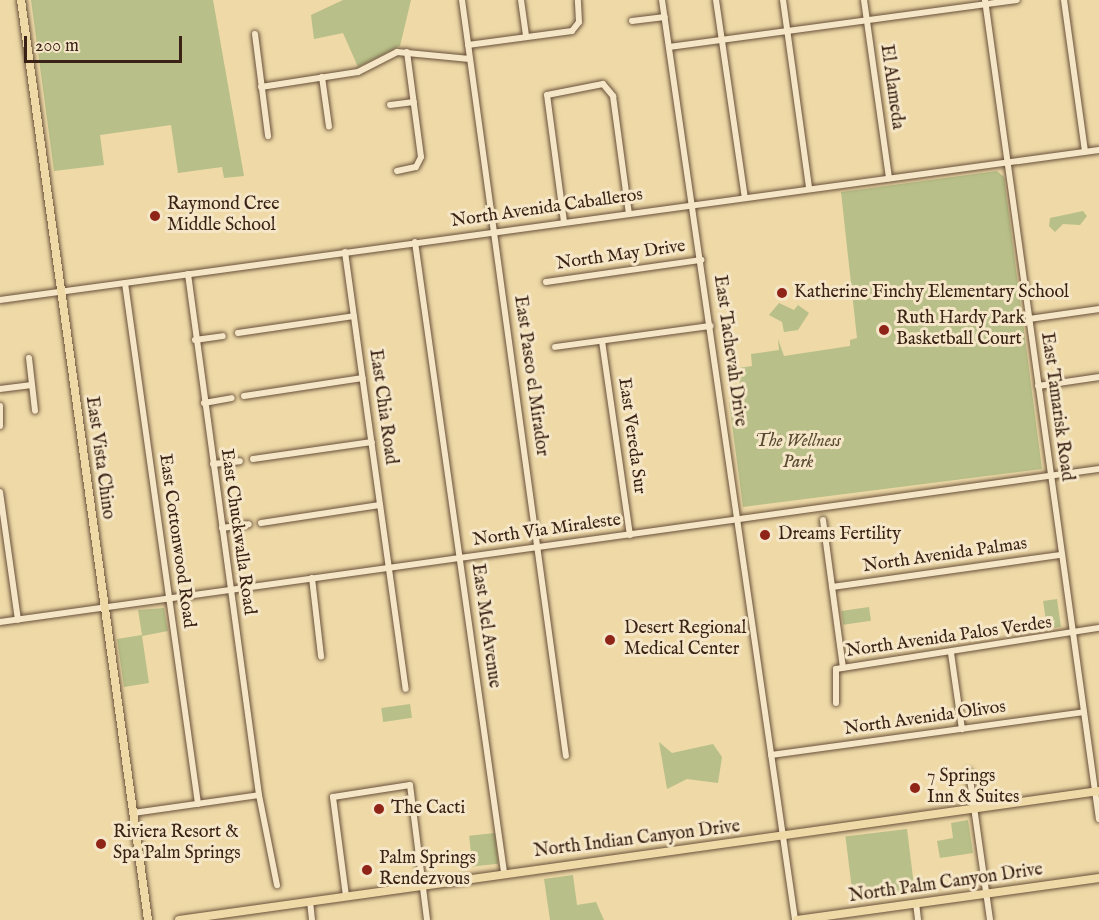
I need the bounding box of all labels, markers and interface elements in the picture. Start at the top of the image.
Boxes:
scale bar [27,24,184,62]
text: 200 m [35,35,79,58]
street label: El Alameda [874,43,908,131]
street label: North Avenida Caballeros [450,185,644,233]
place label: Raymond Cree Middle School [167,195,280,238]
marker: Raymond Cree Middle School [148,209,162,223]
street label: North May Drive [555,236,687,276]
street label: East Tachevah Drive [708,274,750,428]
place label: Katherine Finchy Elementary School [794,282,1069,304]
marker: Katherine Finchy Elementary School [775,286,789,300]
street label: East Paseo el Mirador [508,294,552,458]
place label: Ruth Hardy Park Basketball Court [896,309,1025,352]
marker: Ruth Hardy Park Basketball Court [877,323,891,337]
street label: East Tamarisk Road [1035,331,1077,483]
street label: East Chia Road [363,348,401,466]
street label: East Vereda Sur [612,376,650,496]
street label: East Vista Chino [80,395,118,521]
park label: The Wellness Park [755,432,841,474]
street label: East Chuckwalla Road [215,448,259,616]
street label: East Cottonwood Road [153,452,199,630]
street label: North Via Miraleste [472,510,622,552]
place label: Dreams Fertility [778,524,901,546]
marker: Dreams Fertility [756,526,774,544]
street label: North Avenida Palmas [862,534,1028,578]
street label: East Mel Avenue [466,562,504,690]
street label: North Avenida Palos Verdes [845,613,1053,663]
place label: Desert Regional Medical Center [624,619,746,662]
marker: Desert Regional Medical Center [601,631,619,649]
street label: North Avenida Olivos [843,697,1007,741]
place label: 7 Springs Inn & Suites [927,767,1019,810]
marker: 7 Springs Inn & Suites [908,781,922,795]
place label: The Cacti [391,798,465,820]
marker: The Cacti [372,802,386,816]
street label: North Indian Canyon Drive [533,817,741,863]
place label: Riviera Resort & Spa Palm Springs [113,823,241,866]
marker: Riviera Resort & Spa Palm Springs [94,837,108,851]
place label: Palm Springs Rendezvous [379,849,476,892]
street label: North Palm Canyon Drive [848,860,1044,908]
marker: Palm Springs Rendezvous [360,863,374,877]

